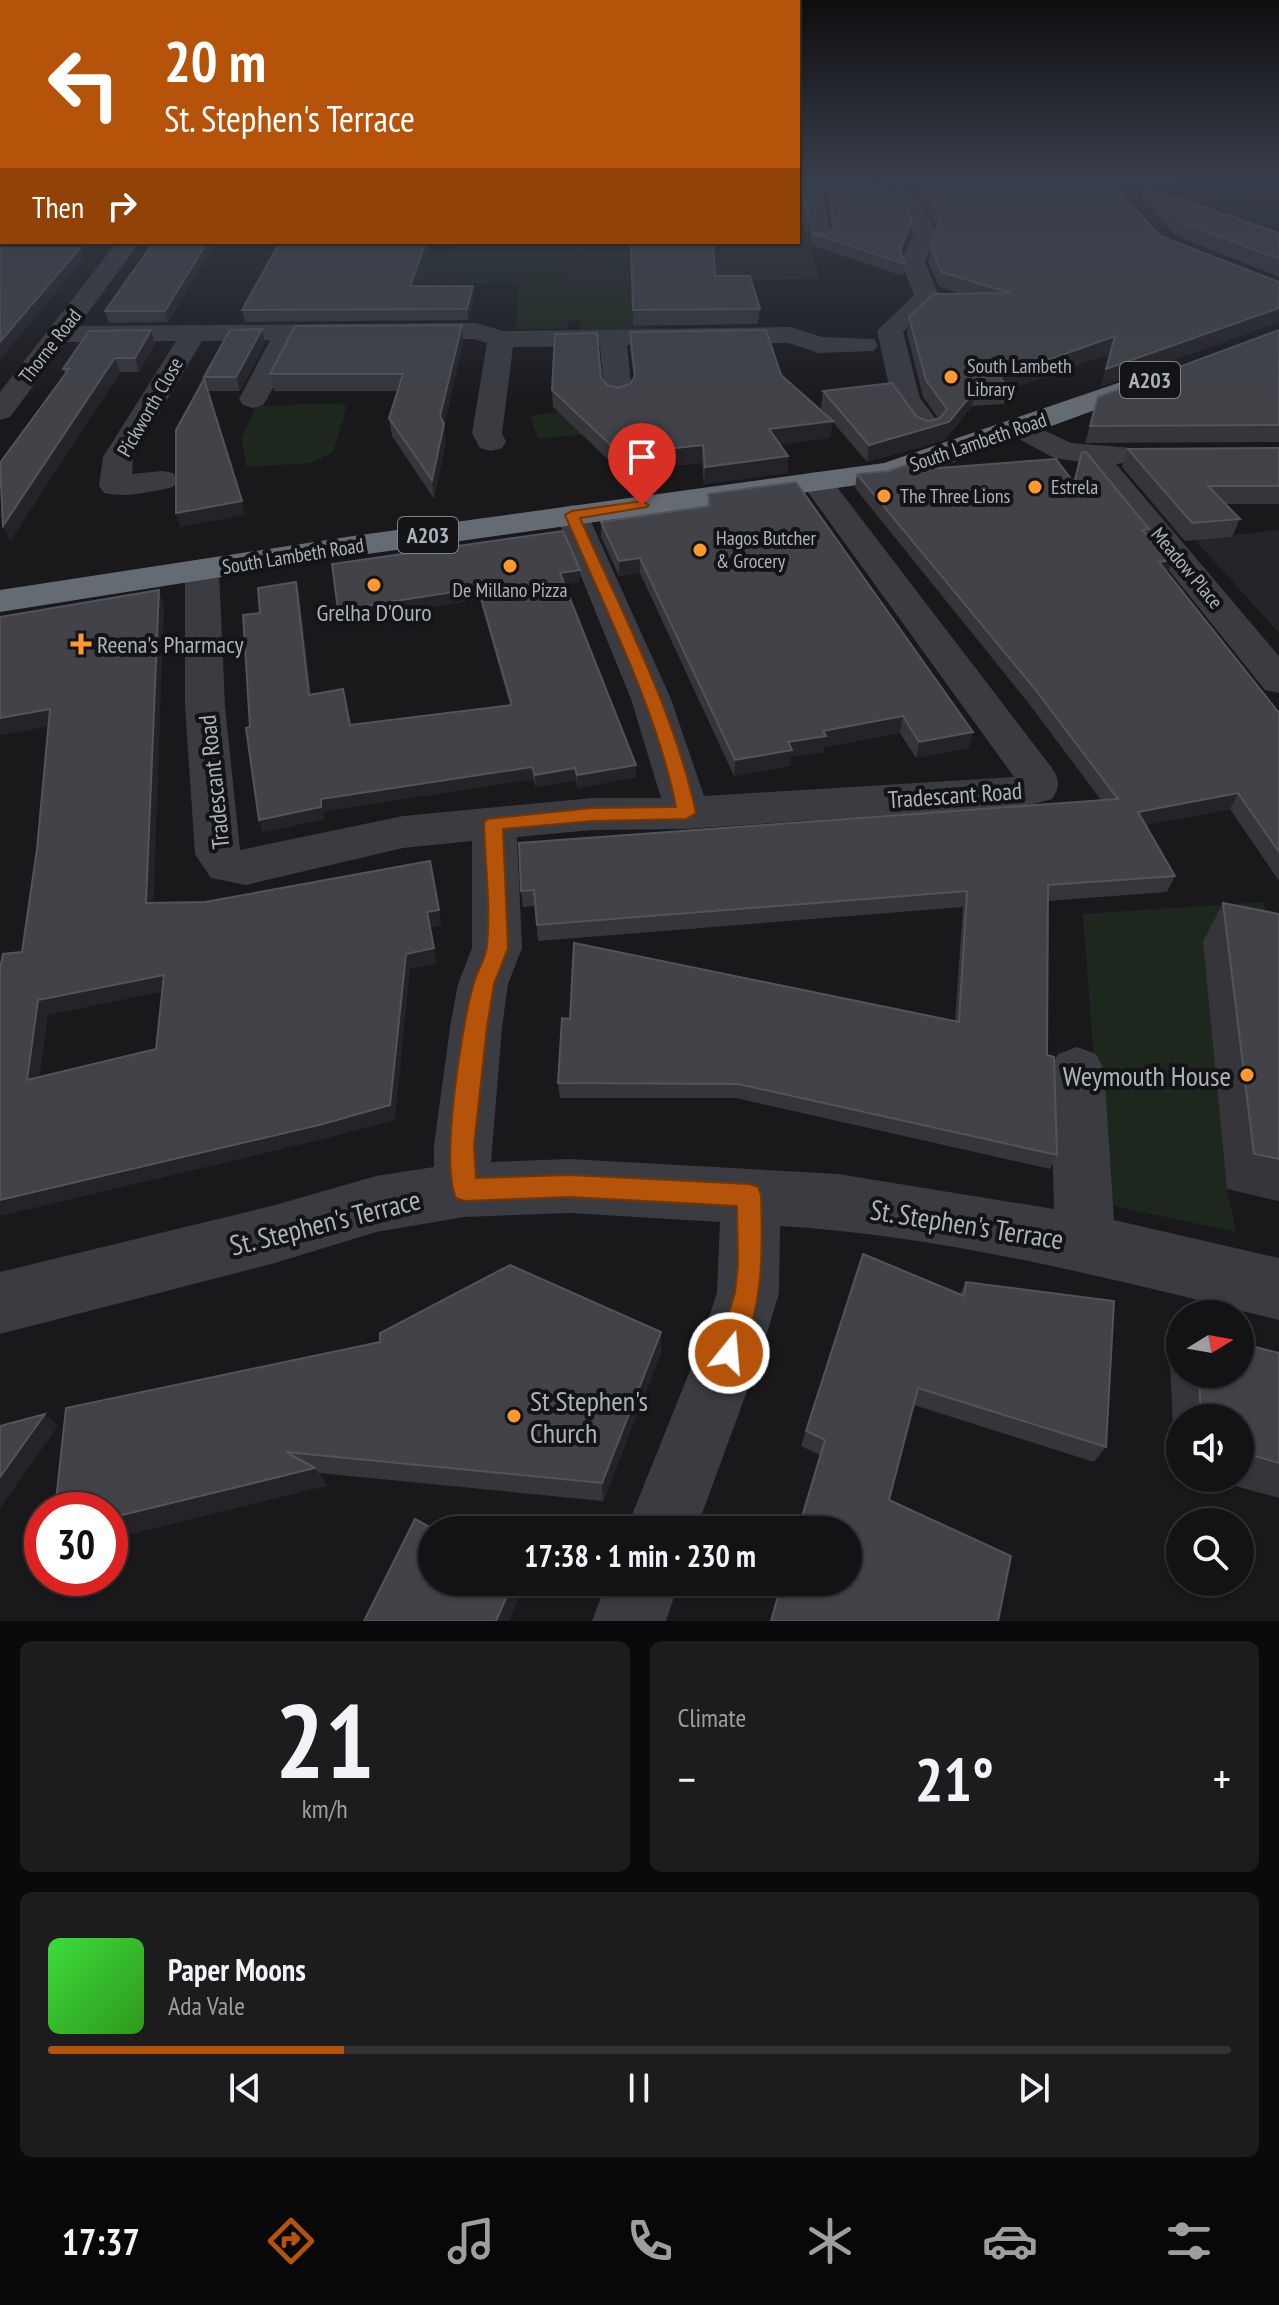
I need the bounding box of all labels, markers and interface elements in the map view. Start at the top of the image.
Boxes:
text: 20 m [164,25,266,97]
icon: left [32,32,136,136]
text: St. Stephen's Terrace [164,95,415,142]
icon: right [100,184,144,228]
text: Then [32,187,84,226]
street label: Thorne Road [13,304,87,388]
street label: Pickworth Close [111,353,189,461]
place label: South Lambeth Library [967,353,1072,402]
road number: A203 [1120,362,1180,398]
marker: South Lambeth Library [942,368,960,386]
street label: South Lambeth Road [906,406,1050,478]
pin [608,423,676,505]
icon: arrive [620,435,664,479]
place label: Estrela [1051,474,1098,500]
marker: Estrela [1026,478,1044,496]
place label: The Three Lions [900,483,1011,509]
marker: The Three Lions [875,487,893,505]
road number: A203 [398,517,458,553]
street label: Meadow Place [1145,522,1229,614]
place label: Hagos Butcher & Grocery [716,525,817,574]
street label: South Lambeth Road [220,532,366,580]
marker: Hagos Butcher & Grocery [691,541,709,559]
marker: De Millano Pizza [501,557,519,575]
marker: Grelha D'Ouro [365,576,383,594]
place label: De Millano Pizza [453,577,567,603]
place label: Grelha D'Ouro [316,597,432,628]
place label: Reena's Pharmacy [97,629,244,660]
marker: Reena's Pharmacy [72,635,90,653]
street label: Tradescant Road [192,713,236,851]
street label: Tradescant Road [887,775,1023,815]
place label: Weymouth House [1063,1057,1231,1094]
marker: Weymouth House [1238,1066,1256,1084]
street label: St. Stephen's Terrace [226,1180,424,1264]
street label: St. Stephen's Terrace [868,1190,1066,1258]
north arrow [1166,1300,1254,1388]
map controls [1166,1300,1254,1596]
position arrow [687,1311,771,1395]
place label: St Stephen's Church [530,1382,648,1451]
button: sound [1166,1404,1254,1492]
marker: St Stephen's Church [505,1407,523,1425]
speed limit sign: 30 [24,1492,128,1596]
button: search [1166,1508,1254,1596]
text: 17:38 · 1 min · 230 m [524,1536,756,1575]
text: 21 [275,1672,374,1807]
text: Climate [678,1701,746,1734]
text: 21° [915,1740,994,1818]
text: − [678,1750,696,1807]
text: + [1213,1750,1231,1807]
text: km/h [302,1792,348,1825]
text: Paper Moons [168,1950,306,1989]
text: Ada Vale [168,1989,245,2022]
icon: previous [223,2066,267,2110]
icon: pause [617,2066,661,2110]
icon: next [1012,2066,1056,2110]
icon: directions [263,2213,319,2269]
icon: music [443,2213,499,2269]
icon: phone [622,2213,678,2269]
icon: climate [802,2213,858,2269]
icon: car [982,2213,1038,2269]
icon: filters [1161,2213,1217,2269]
text: 17:37 [62,2218,140,2265]

